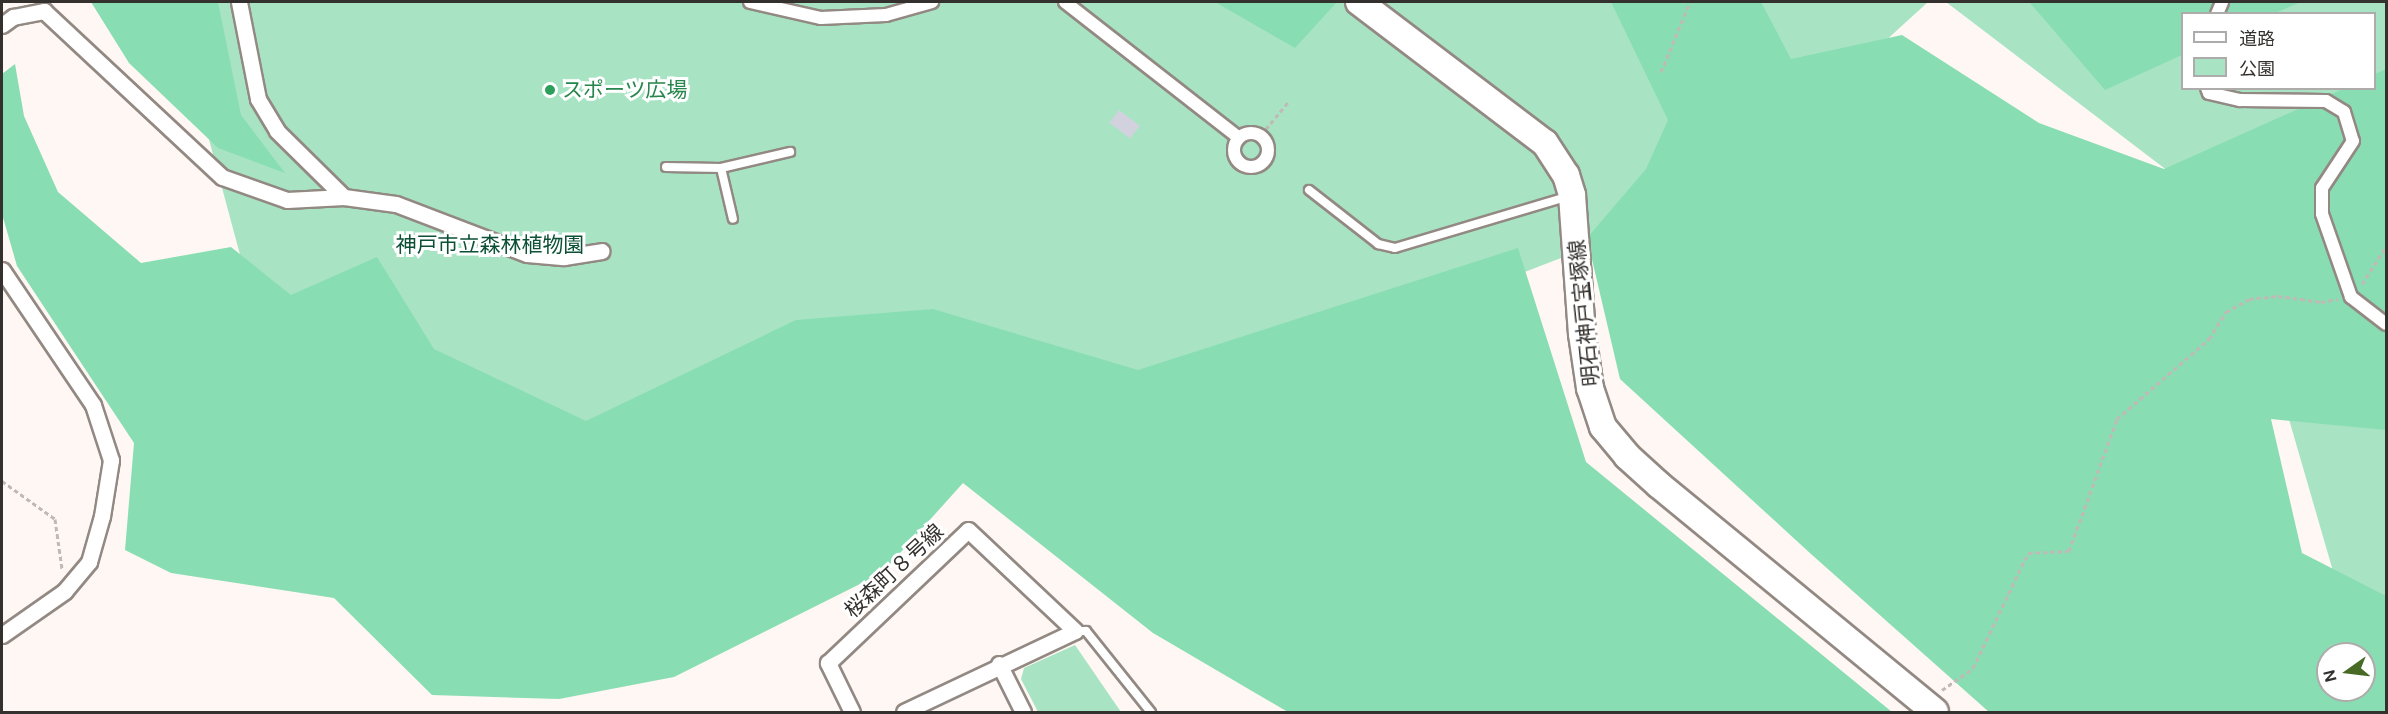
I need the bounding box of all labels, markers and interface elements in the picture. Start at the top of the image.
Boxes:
legend [2181,12,2376,90]
text: 道路 [2239,27,2275,51]
text: 公園 [2239,57,2275,81]
place label: スポーツ広場 [562,77,688,103]
marker: スポーツ広場 [543,83,557,97]
park label: 神戸市立森林植物園 [396,232,584,258]
street label: 明石神戸宝塚線 [1564,239,1604,387]
street label: 桜森町８号線 [839,519,949,623]
north arrow [2316,642,2376,702]
text: N [2318,668,2342,684]

